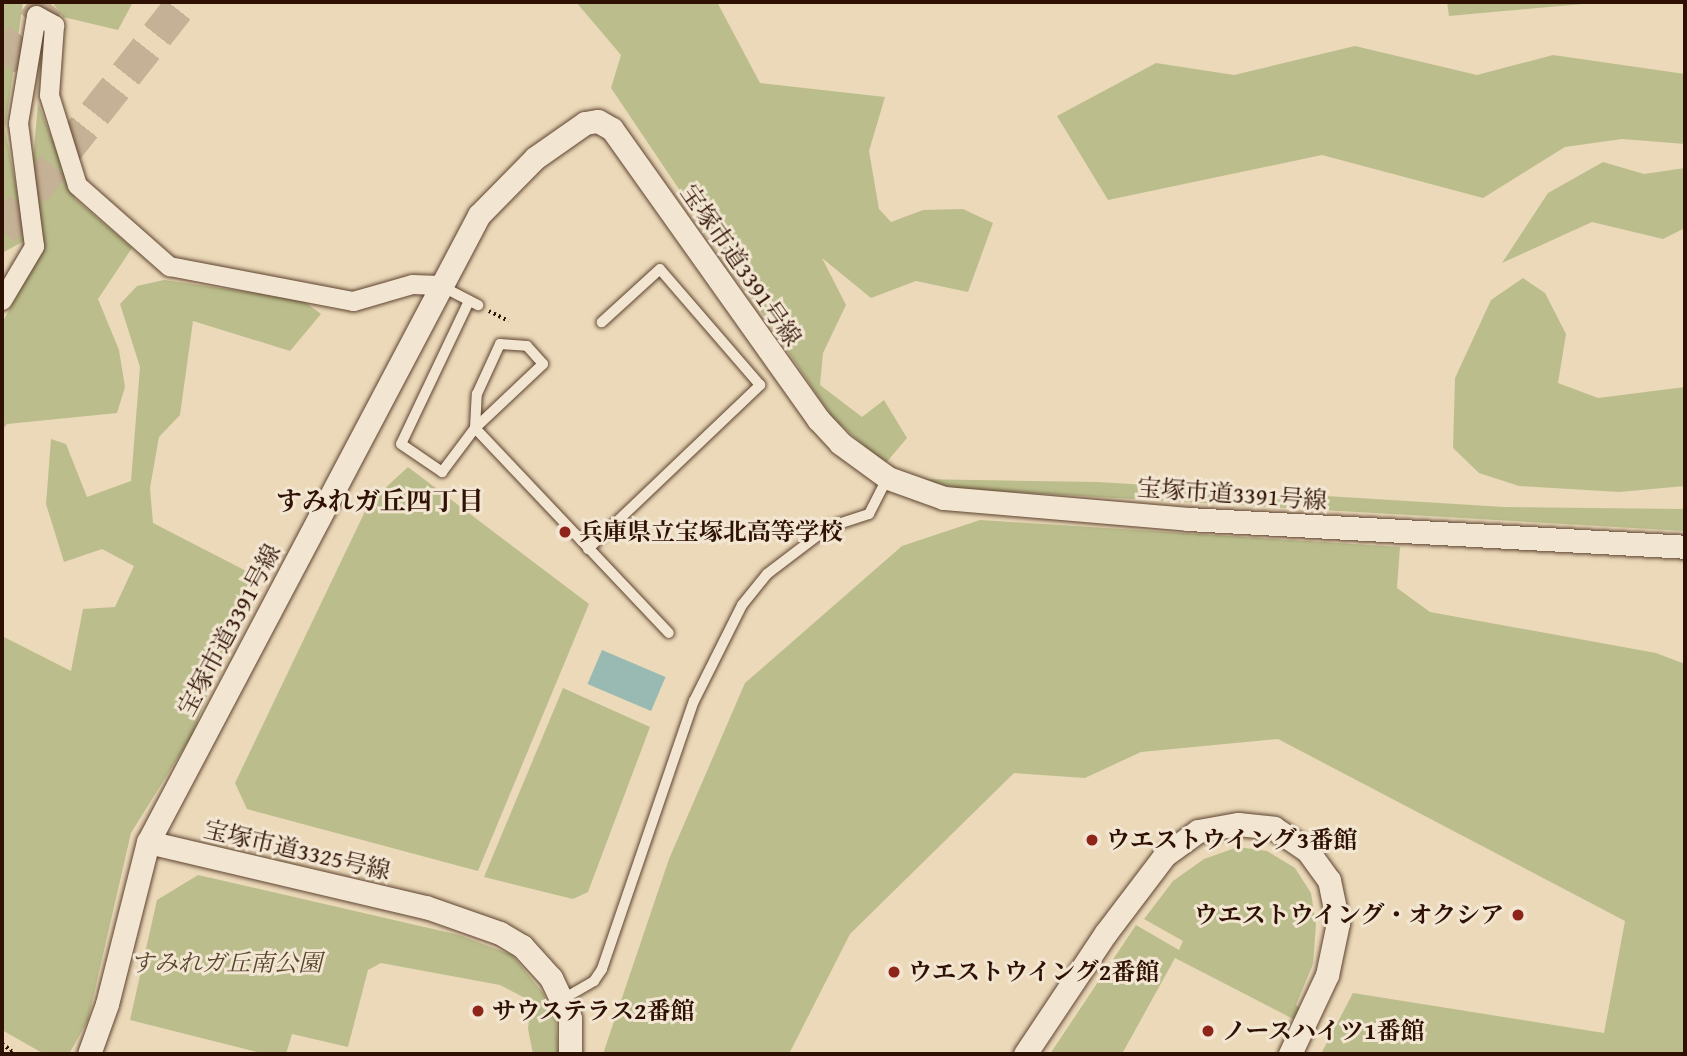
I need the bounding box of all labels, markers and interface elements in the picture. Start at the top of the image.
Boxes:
street label: 宝塚市道3391号線 [675,179,807,351]
street label: 宝塚市道3391号線 [1136,473,1328,515]
district label: すみれガ丘四丁目 [276,485,484,517]
place label: 兵庫県立宝塚北高等学校 [579,518,843,546]
marker: 兵庫県立宝塚北高等学校 [557,524,573,540]
street label: 宝塚市道3391号線 [172,539,286,721]
street label: 宝塚市道3325号線 [201,815,393,885]
place label: ウエストウイング3番館 [1106,826,1358,854]
marker: ウエストウイング3番館 [1084,832,1100,848]
place label: ウエストウイング・オクシア [1192,901,1504,929]
marker: ウエストウイング・オクシア [1510,907,1526,923]
park label: すみれガ丘南公園 [130,949,322,977]
place label: ウエストウイング2番館 [908,958,1160,986]
marker: ウエストウイング2番館 [886,964,902,980]
place label: サウステラス2番館 [492,997,696,1025]
marker: サウステラス2番館 [470,1003,486,1019]
place label: ノースハイツ1番館 [1222,1017,1426,1045]
marker: ノースハイツ1番館 [1200,1023,1216,1039]

